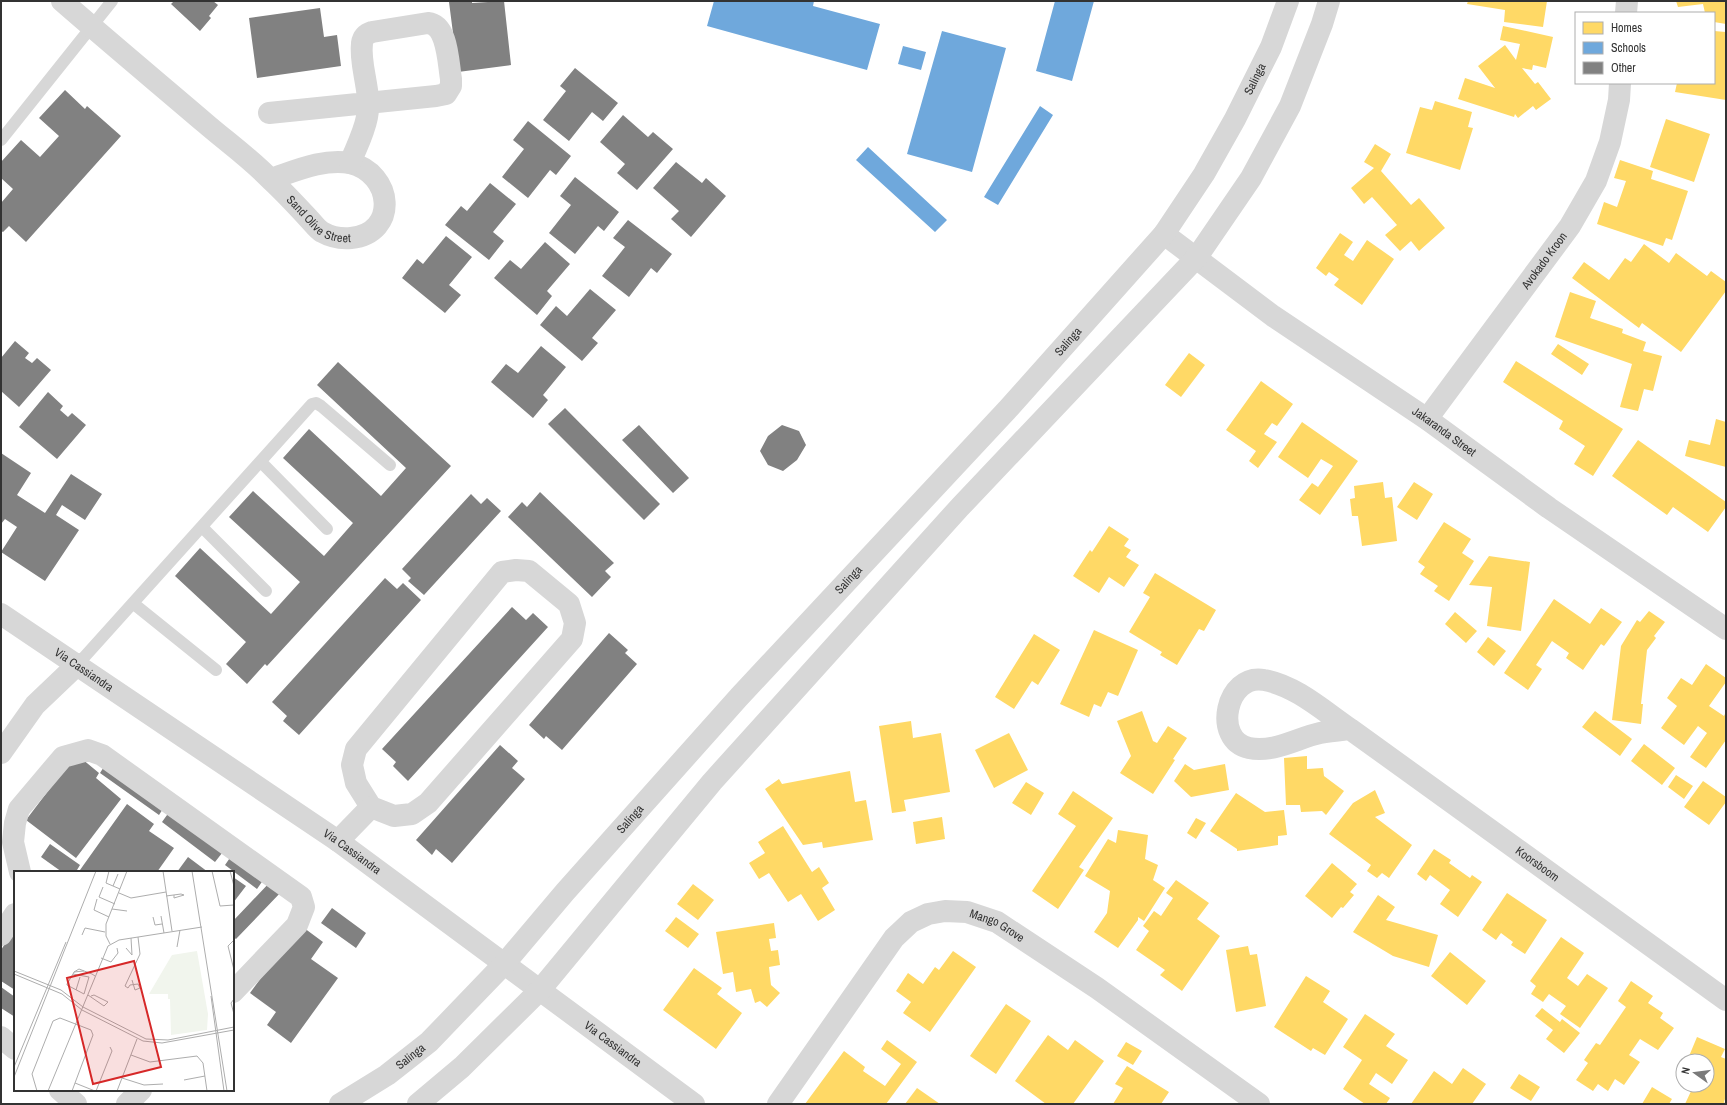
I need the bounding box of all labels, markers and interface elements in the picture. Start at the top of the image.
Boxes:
legend [1575,12,1715,84]
text: Homes [1611,20,1642,36]
text: Schools [1611,40,1646,56]
street label: Salinga [1240,60,1270,98]
text: Other [1611,60,1636,76]
street label: Sand Olive Street [283,192,352,246]
street label: Avokado Kroon [1517,229,1571,293]
street label: Salinga [1051,323,1086,359]
street label: Jakaranda Street [1409,403,1479,460]
street label: Salinga [831,562,866,597]
street label: Via Cassiandra [51,644,117,696]
street label: Salinga [613,801,648,837]
street label: Via Cassiandra [320,825,385,878]
street label: Koorsboom [1512,843,1563,885]
inset map [14,871,234,1091]
street label: Mango Grove [968,905,1028,946]
street label: Via Cassiandra [581,1017,645,1071]
street label: Salinga [392,1040,429,1073]
north arrow [1675,1053,1715,1093]
text: N [1678,1066,1693,1075]

